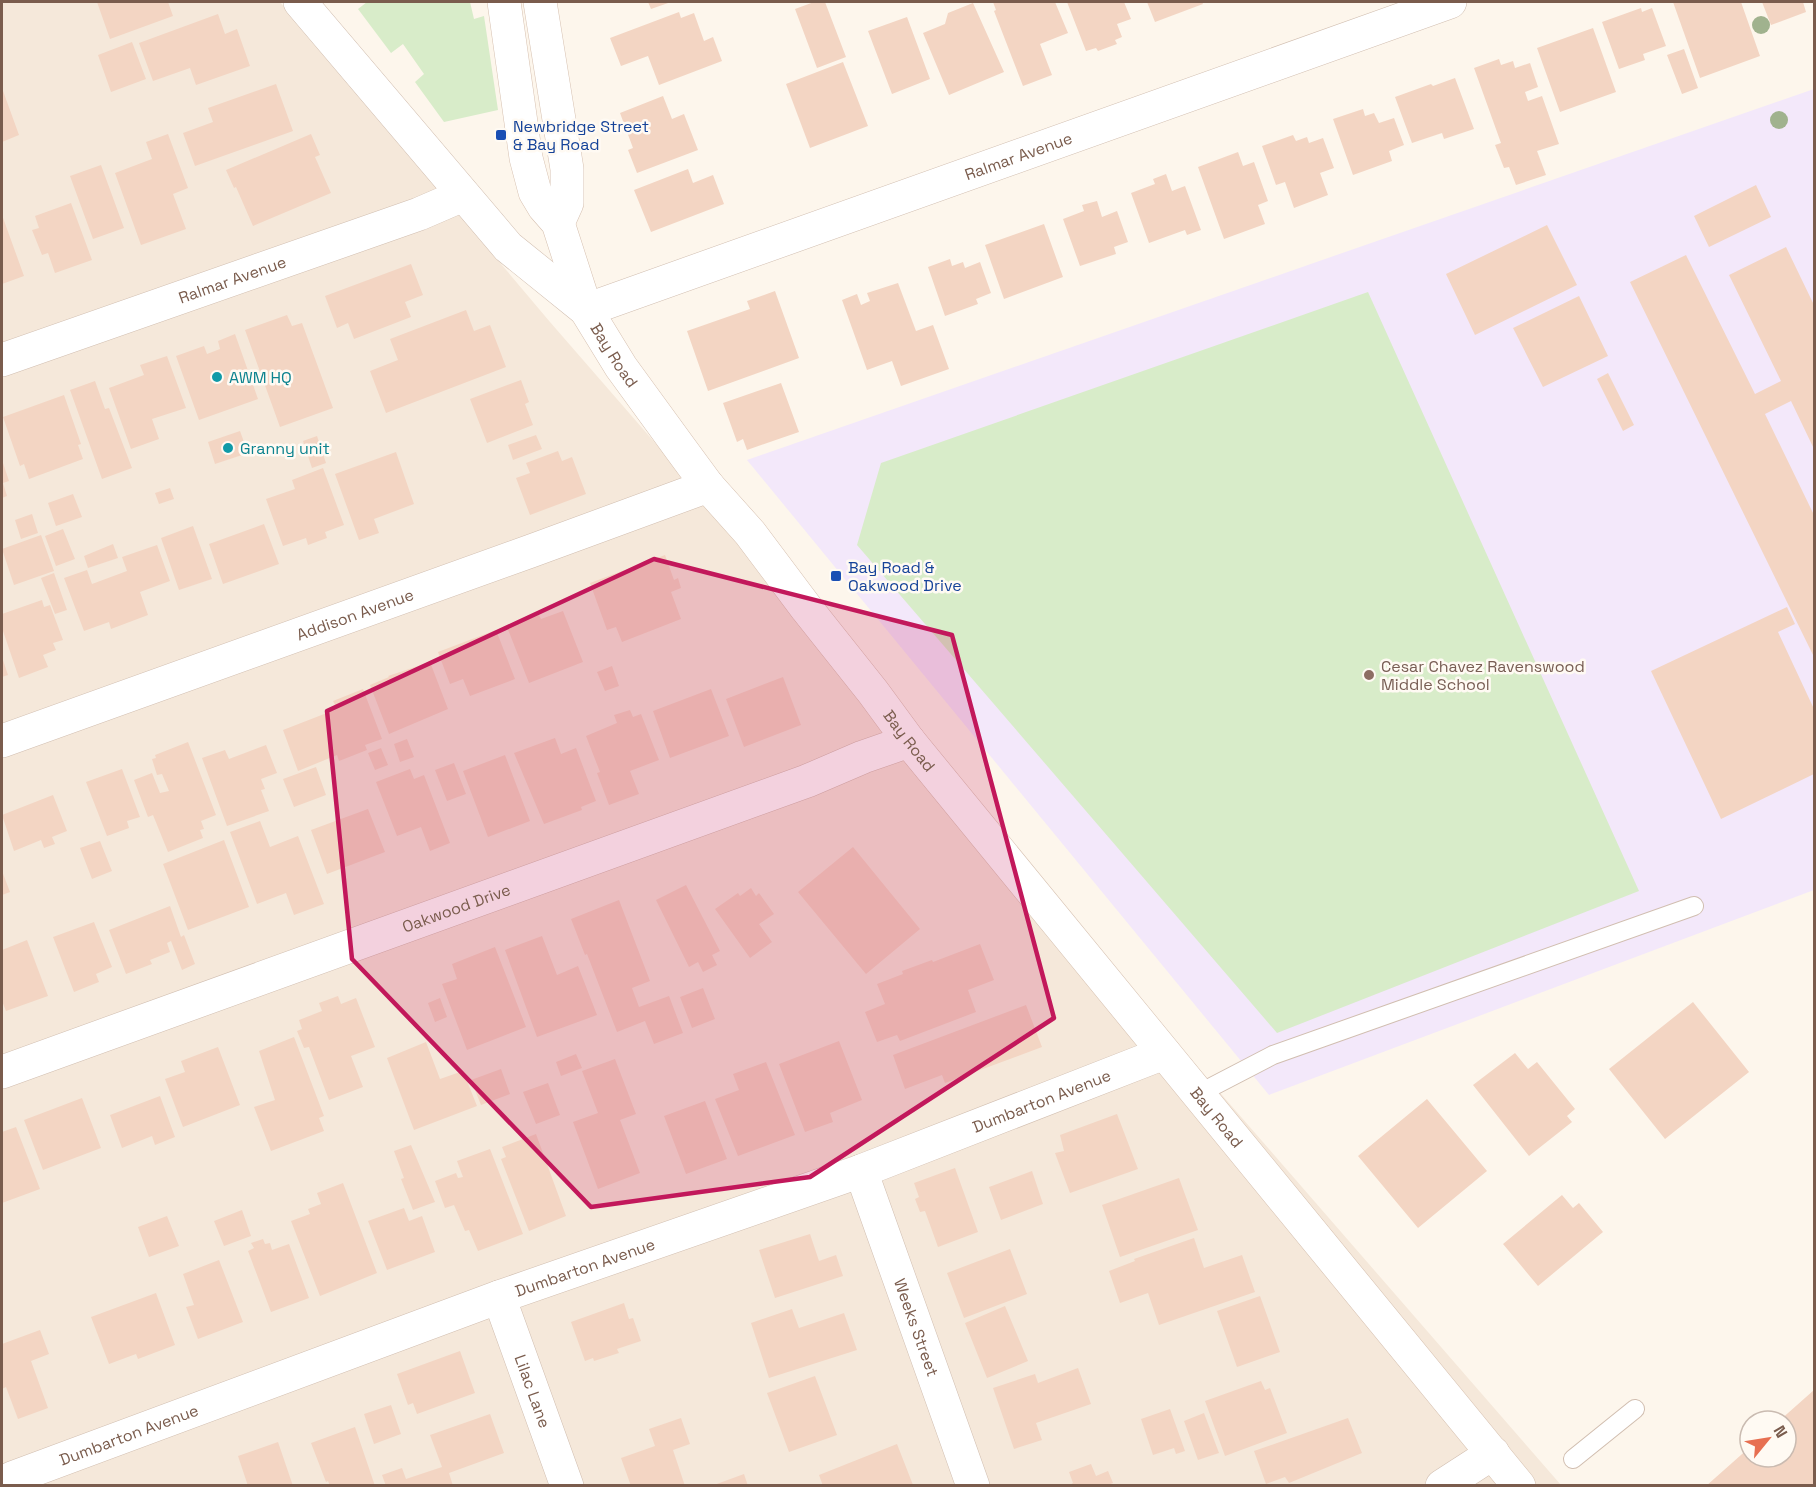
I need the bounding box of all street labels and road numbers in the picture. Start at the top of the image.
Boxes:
street label: Ralmar Avenue [962,128,1075,185]
street label: Ralmar Avenue [176,251,289,308]
street label: Bay Road [585,319,642,392]
street label: Addison Avenue [294,584,417,645]
street label: Bay Road [879,706,940,776]
street label: Oakwood Drive [399,879,513,937]
street label: Dumbarton Avenue [969,1065,1114,1138]
street label: Bay Road [1185,1083,1248,1152]
street label: Dumbarton Avenue [512,1233,658,1302]
street label: Weeks Street [889,1276,943,1379]
street label: Lilac Lane [510,1352,555,1431]
street label: Dumbarton Avenue [56,1400,201,1471]

